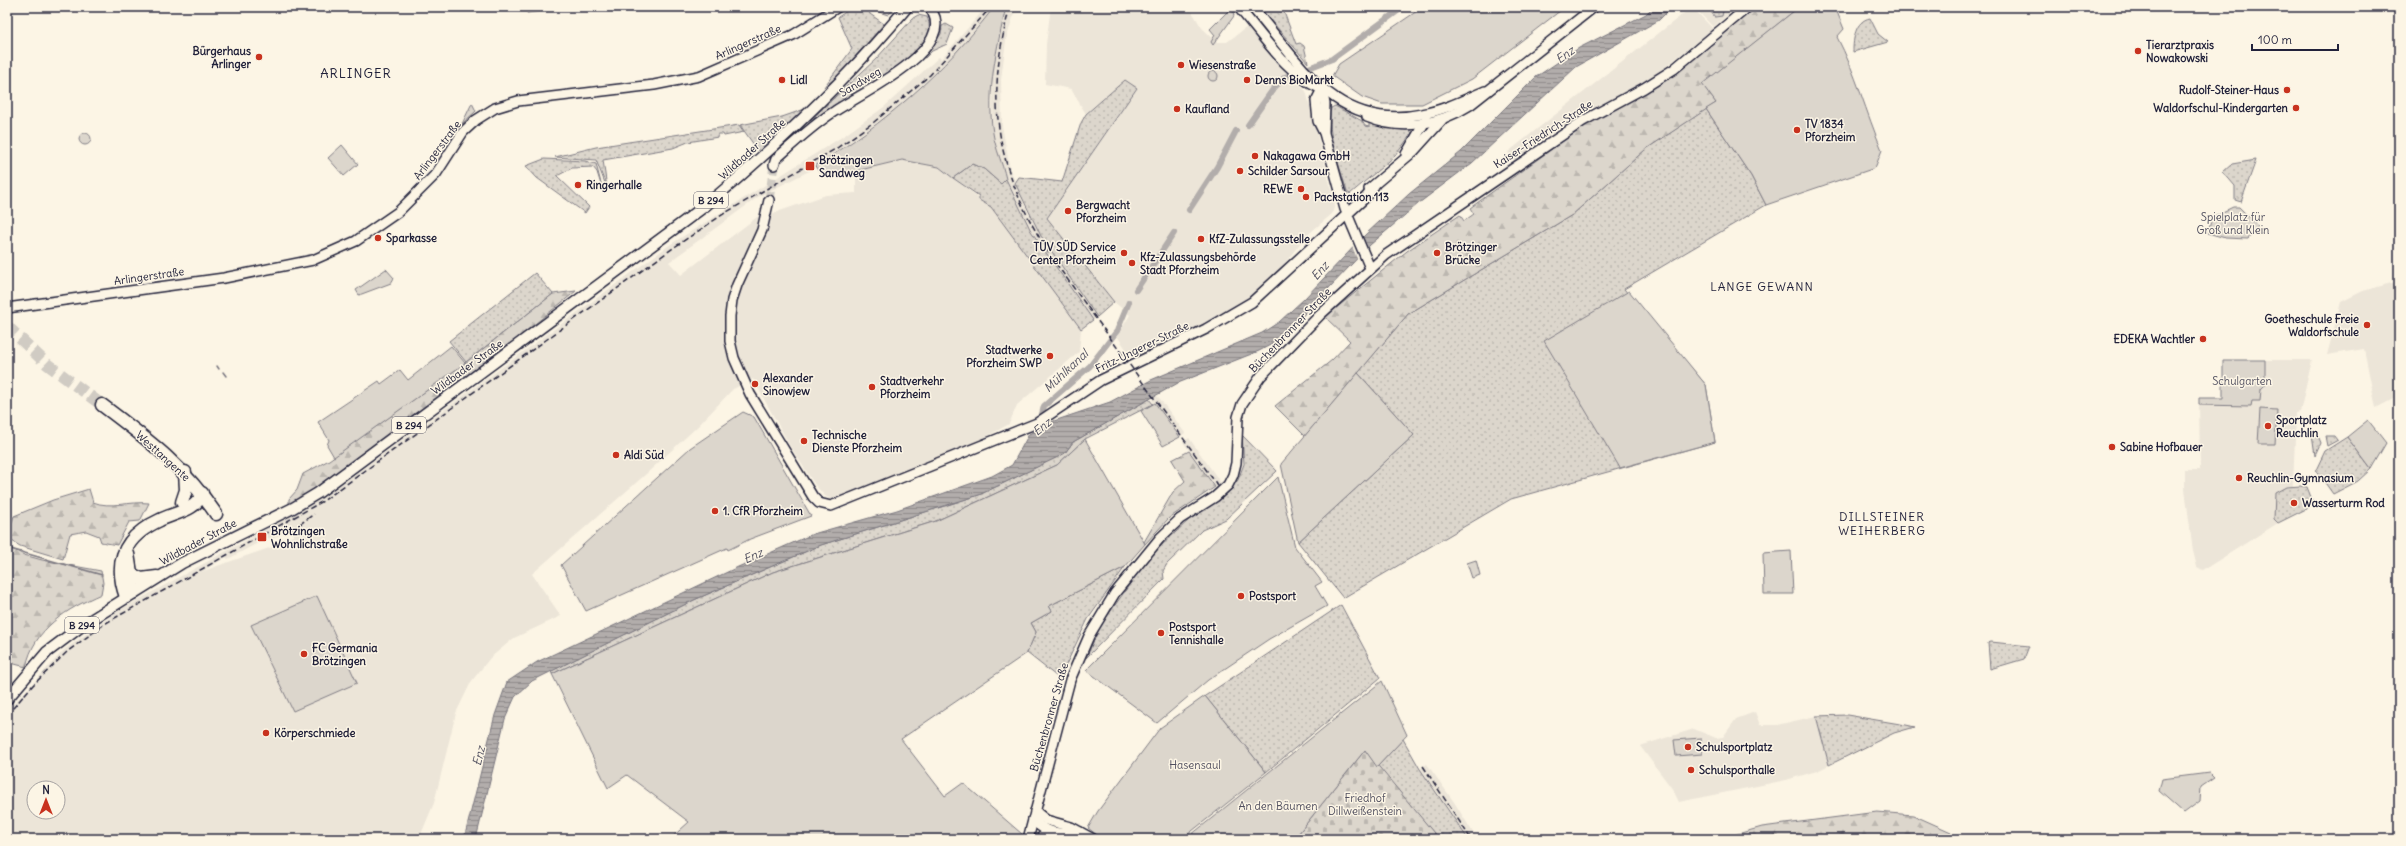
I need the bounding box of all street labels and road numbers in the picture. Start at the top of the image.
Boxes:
street label: Arlingerstraße [713,21,783,63]
street label: Sandweg [837,64,883,100]
street label: Kaiser-Friedrich-Straße [1491,97,1595,171]
street label: Wildbader Straße [716,115,788,183]
street label: Arlingerstraße [410,118,464,182]
road number: B 294 [694,192,728,208]
street label: Arlingerstraße [113,264,185,288]
street label: Büchenbronner Straße [1246,285,1334,375]
street label: Fritz-Ungerer-Straße [1093,318,1191,376]
street label: Wildbader Straße [428,336,506,398]
road number: B 294 [392,417,426,433]
street label: Westtangente [133,428,193,484]
street label: Wildbader Straße [157,516,239,568]
road number: B 294 [65,617,99,633]
street label: Büchenbronner Straße [1027,661,1071,773]

